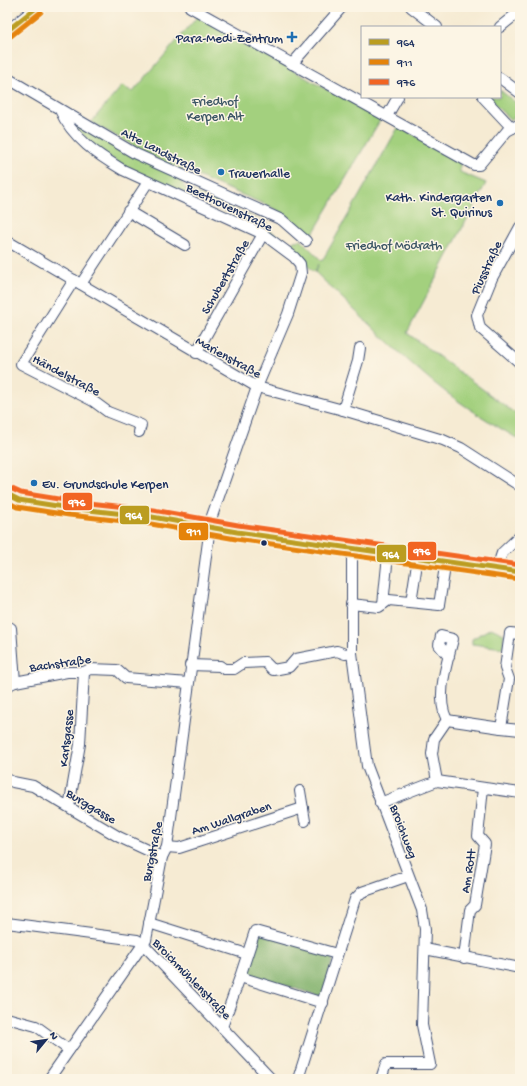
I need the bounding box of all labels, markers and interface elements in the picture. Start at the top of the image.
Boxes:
legend [361,26,501,98]
marker: Para-Medi-Zentrum [286,31,298,43]
place label: Para-Medi-Zentrum [175,32,283,47]
text: 964 [396,37,415,51]
text: 911 [396,57,413,71]
text: 976 [396,77,416,91]
park label: Friedhof Kerpen Alt [187,95,245,125]
street label: Alte Landstraße [118,126,204,179]
marker: Trauerhalle [216,167,226,177]
place label: Trauerhalle [228,167,290,182]
street label: Beethovenstraße [182,180,275,236]
place label: Kath. Kindergarten St. Quirinus [386,191,493,221]
marker: Kath. Kindergarten St. Quirinus [495,198,505,208]
street label: Schubertstraße [199,237,254,317]
park label: Friedhof Mödrath [345,239,442,254]
street label: Piusstraße [468,239,506,298]
street label: Marienstraße [192,334,264,383]
street label: Händelstraße [29,352,103,400]
marker: Ev. Grundschule Kerpen [29,478,39,488]
place label: Ev. Grundschule Kerpen [42,478,169,493]
line badge: 976 [62,492,93,511]
text: 976 [68,498,86,510]
line badge: 964 [119,505,150,525]
text: 964 [125,511,143,523]
line badge: 911 [178,522,209,541]
text: 911 [186,527,201,539]
unlabelled marker [259,538,269,548]
line badge: 976 [407,541,437,561]
line badge: 964 [376,544,407,563]
text: 976 [413,547,431,559]
text: 964 [382,550,400,562]
street label: Bachstraße [28,653,92,676]
street label: Karlsgasse [57,709,78,768]
street label: Burggasse [62,786,119,828]
street label: Am Wallgraben [190,799,274,839]
street label: Broichweg [385,802,420,861]
street label: Burgstraße [140,820,167,884]
street label: Am Rott [459,847,481,894]
street label: Broichmühlenstraße [148,935,234,1024]
north arrow [26,1020,66,1060]
text: N [46,1030,60,1042]

